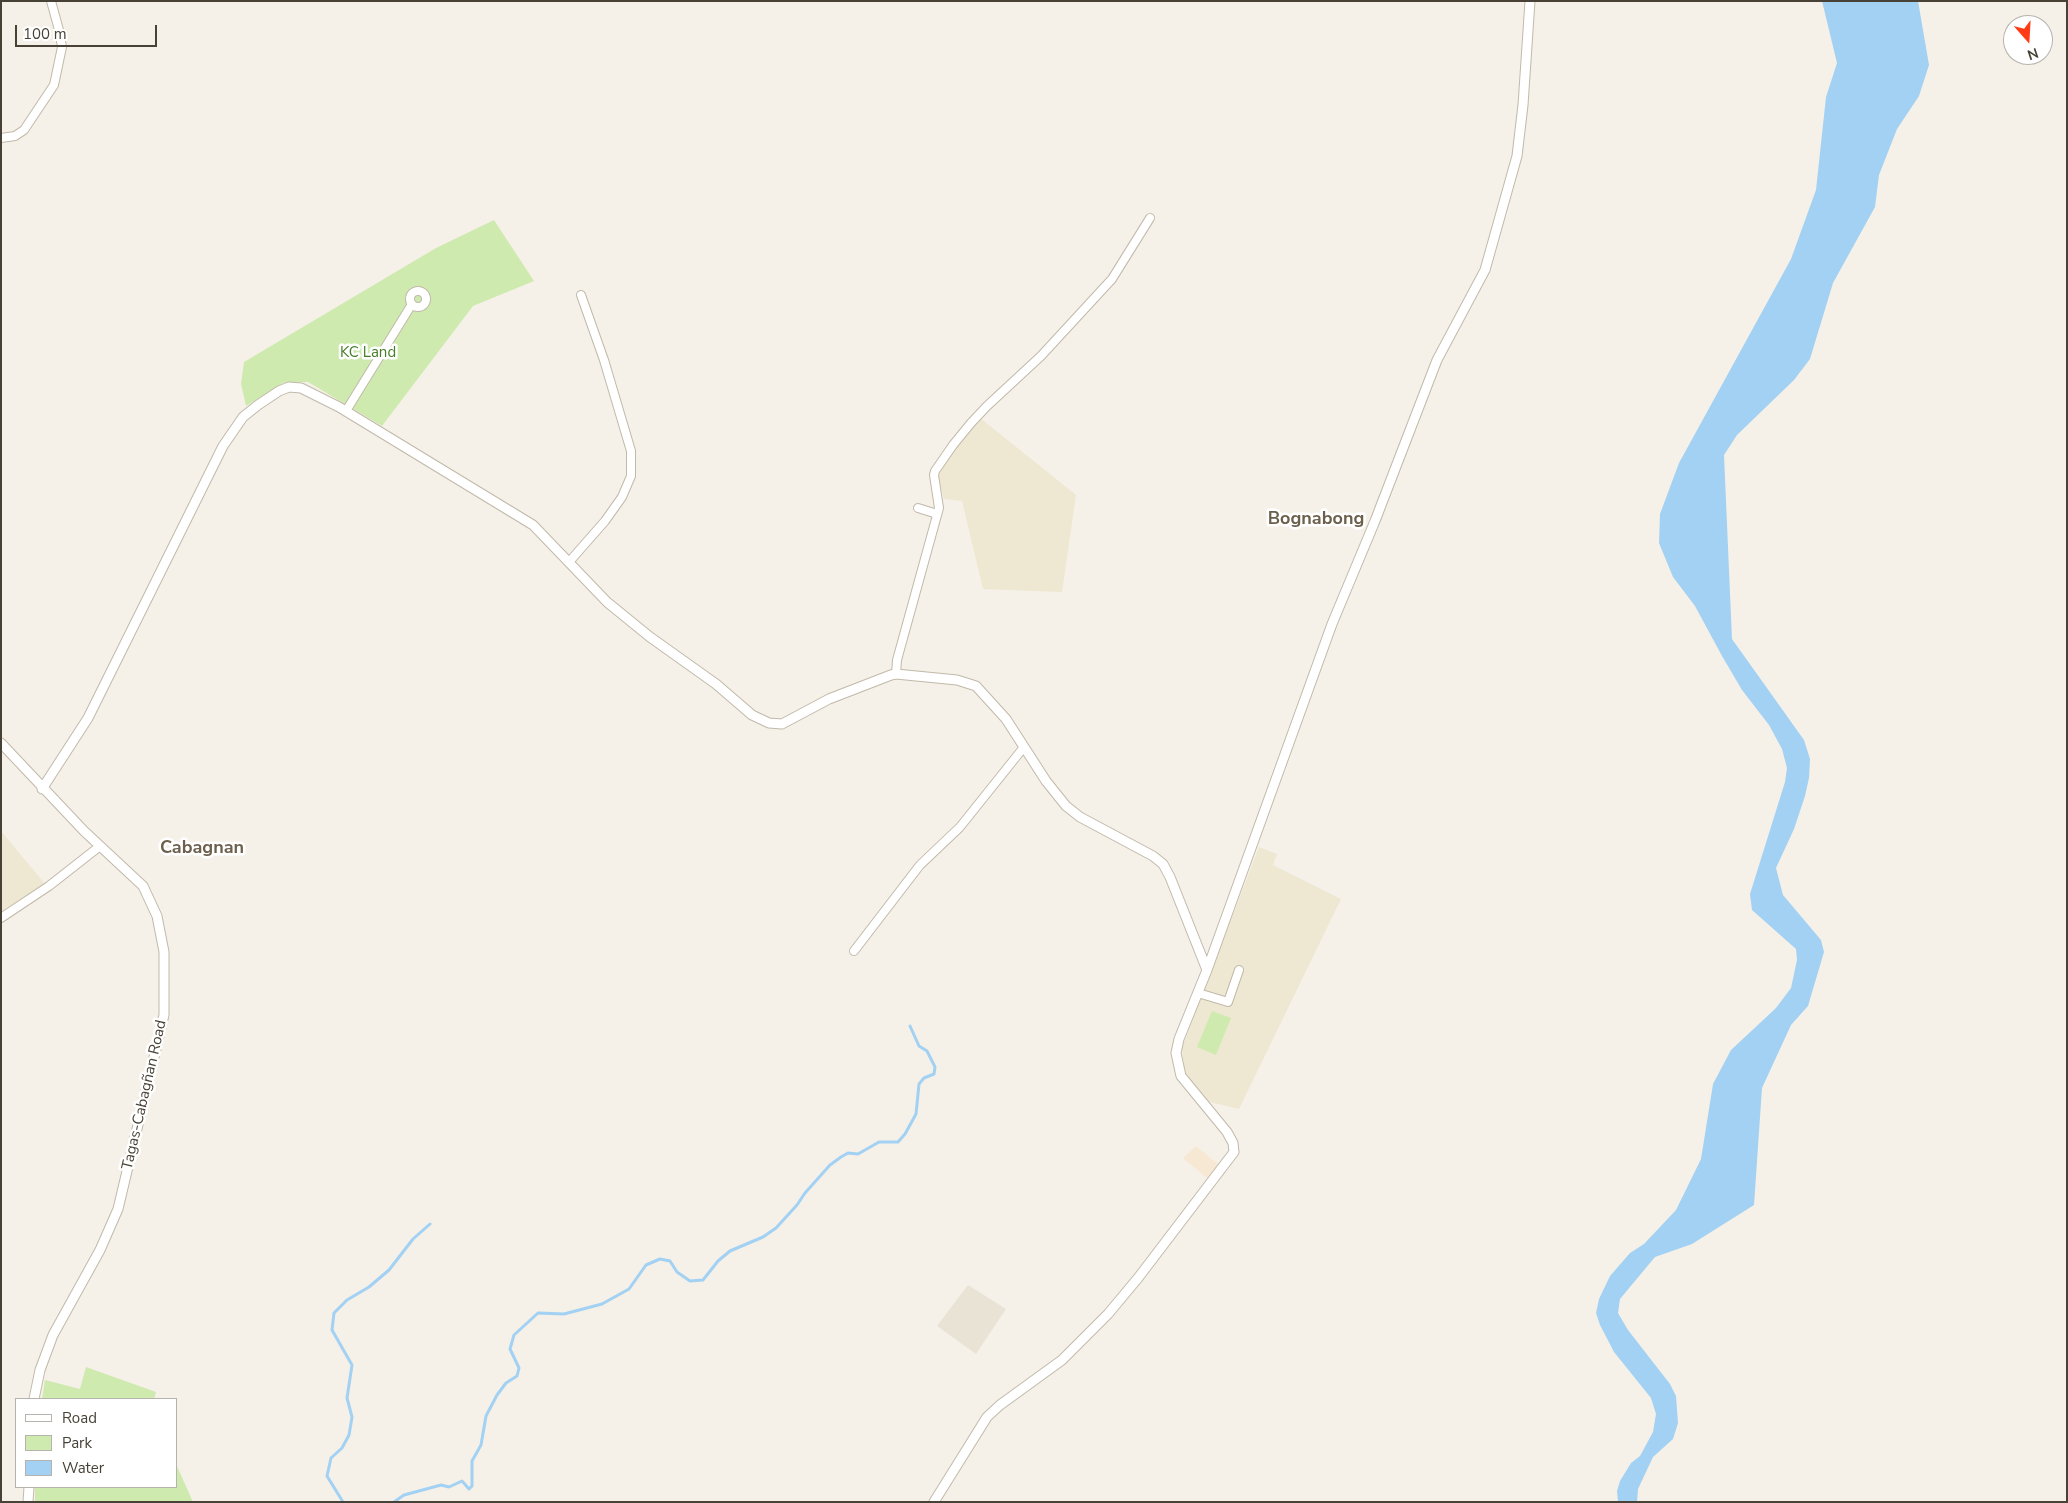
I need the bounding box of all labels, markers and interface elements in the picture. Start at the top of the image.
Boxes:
scale bar [18,15,160,47]
north arrow [2003,15,2053,65]
text: 100 m [23,24,67,44]
text: N [2025,43,2041,64]
park label: KC Land [340,344,396,362]
district label: Bognabong [1268,509,1364,531]
district label: Cabagnan [160,838,244,860]
street label: Tagas-Cabagñan Road [119,1018,171,1172]
legend [15,1398,178,1488]
text: Road [62,1408,97,1428]
text: Park [62,1433,92,1453]
text: Water [62,1458,104,1478]

